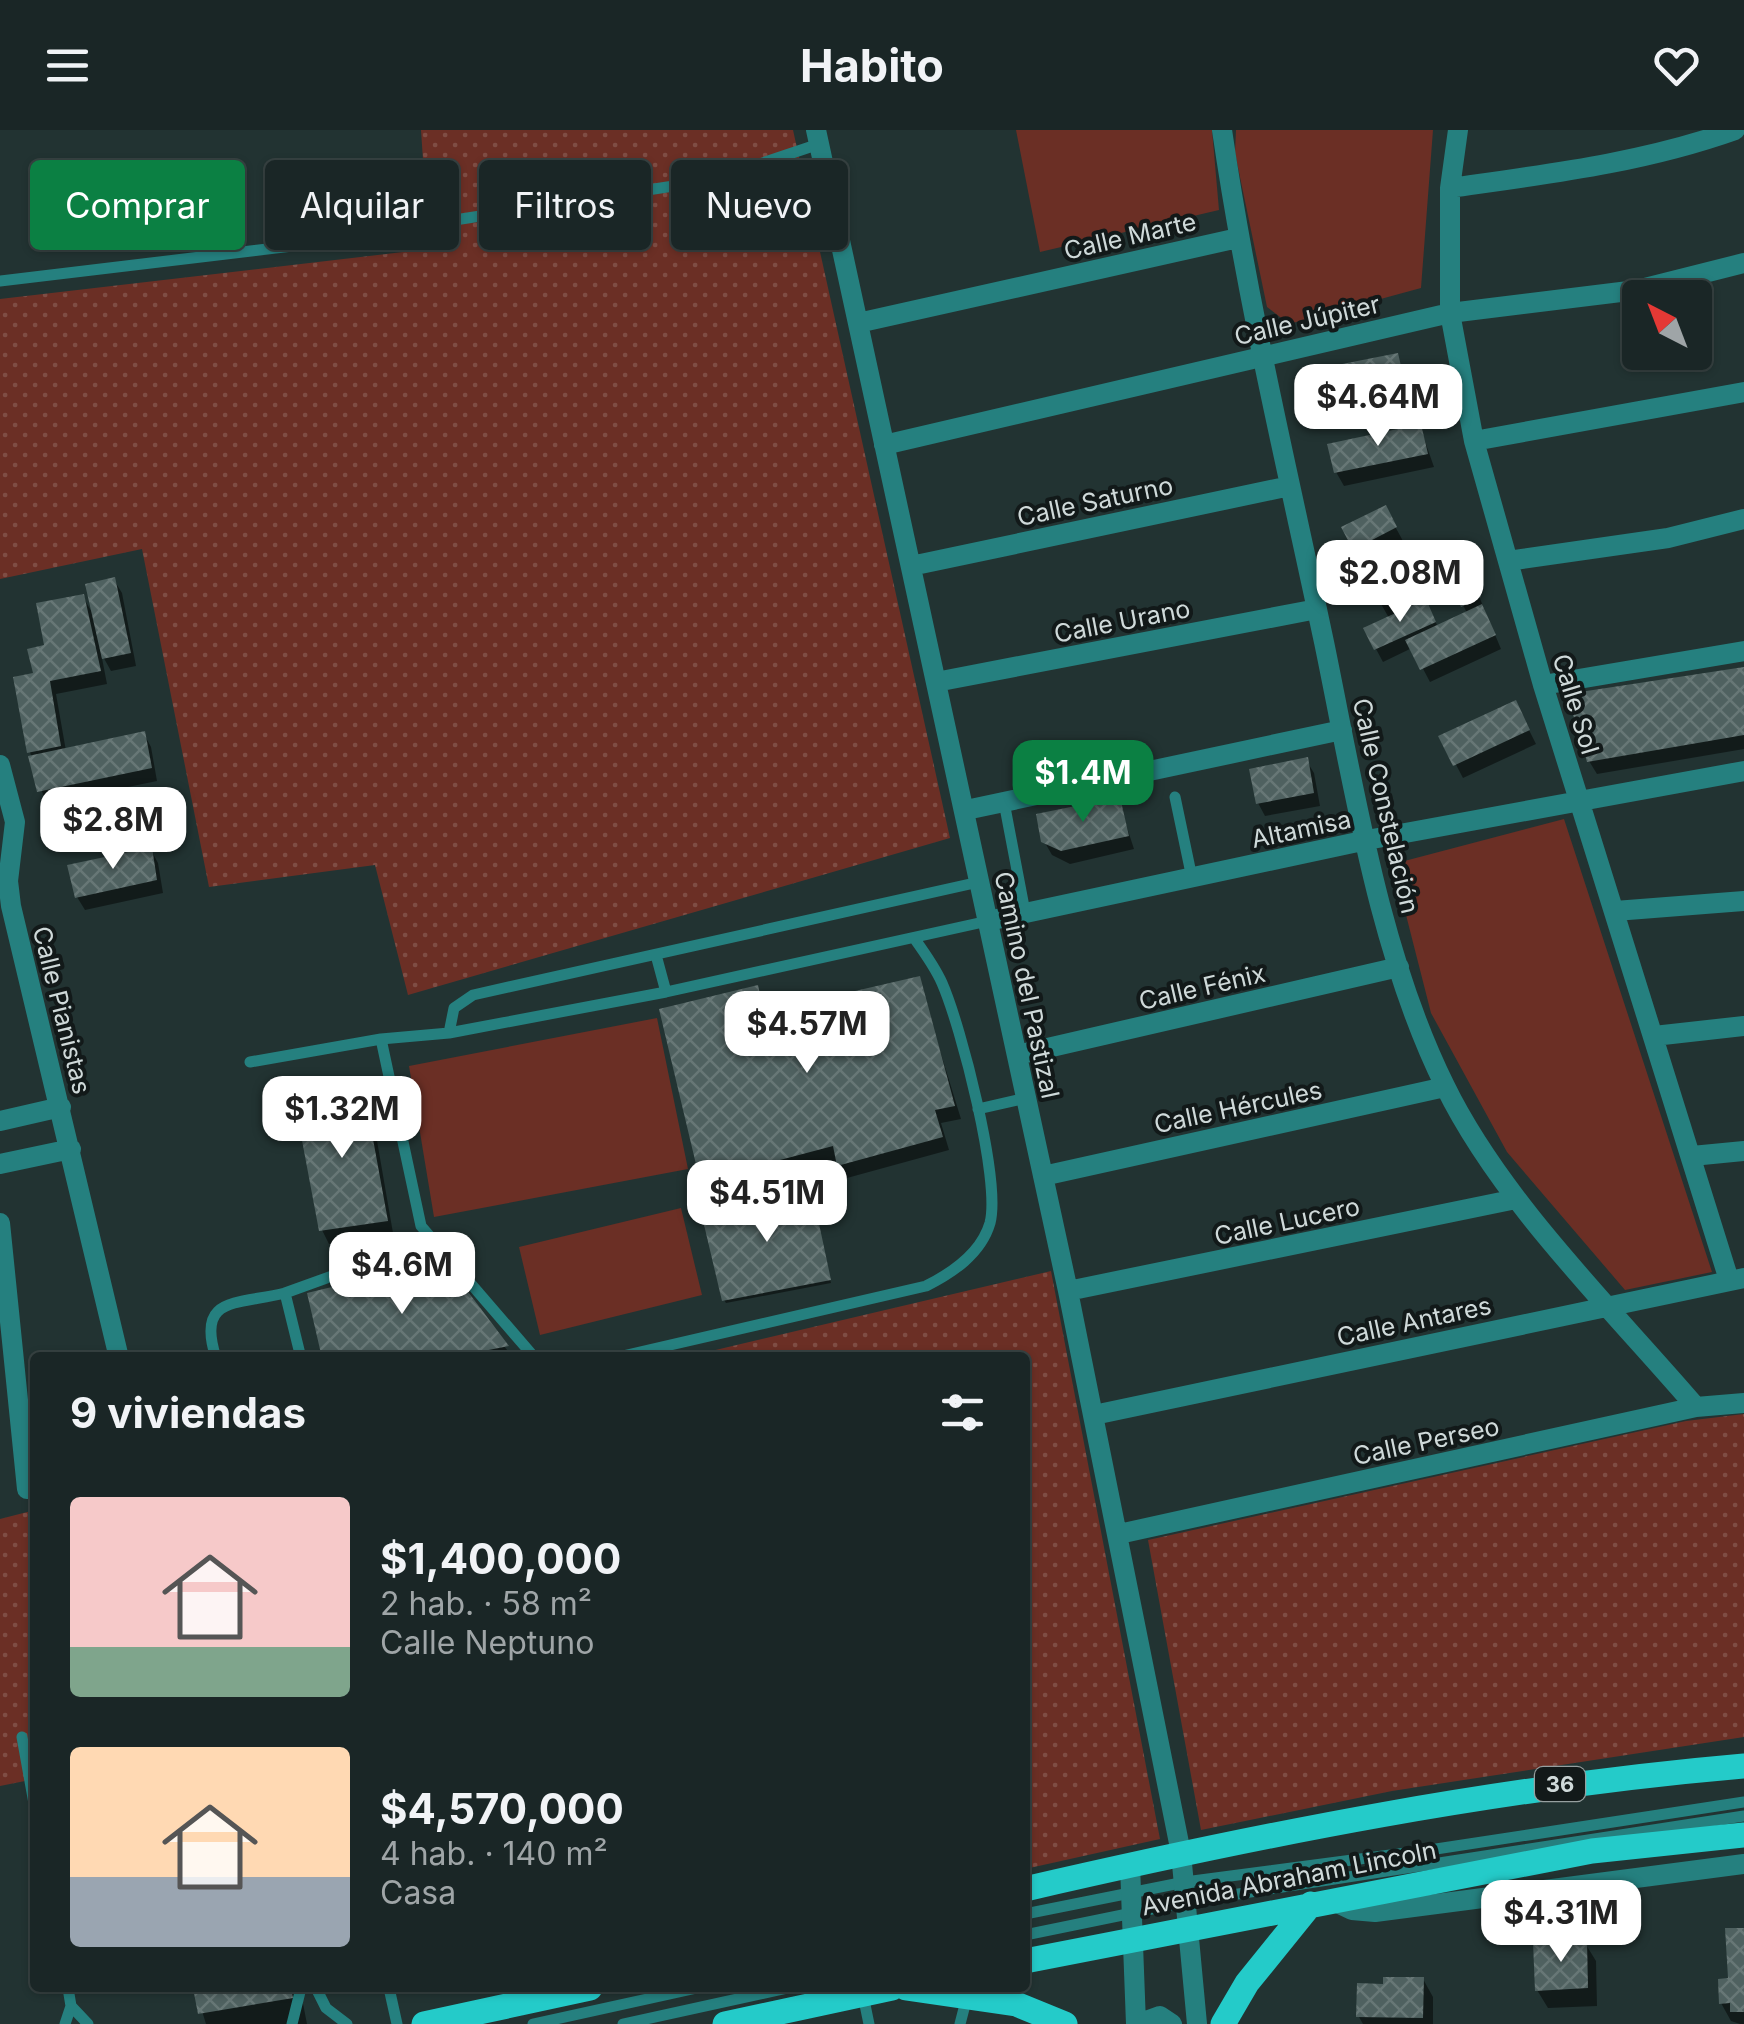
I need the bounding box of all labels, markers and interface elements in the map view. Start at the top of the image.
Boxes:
icon: menu [40,38,95,93]
text: Habito [800,38,944,93]
icon: heart [1649,38,1704,93]
chip: Comprar [30,160,245,250]
chip: Alquilar [265,160,459,250]
chip: Filtros [479,160,651,250]
chip: Nuevo [671,160,848,250]
street label: Calle Marte [1061,206,1199,266]
north arrow [1622,280,1712,370]
map controls [1622,280,1712,370]
street label: Calle Júpiter [1231,289,1383,351]
pin: $4.64M [1297,364,1459,449]
text: $4.64M [1316,377,1440,416]
street label: Calle Saturno [1014,470,1176,532]
pin: $2.08M [1319,540,1481,625]
text: $2.08M [1338,553,1462,592]
street label: Calle Urano [1051,593,1193,649]
street label: Calle Sol [1547,650,1605,758]
street label: Calle Constelación [1347,695,1425,917]
pin: $1.4M [1013,740,1153,825]
text: $1.4M [1035,753,1131,792]
pin: $2.8M [43,787,183,872]
text: $2.8M [62,800,164,839]
street label: Altamisa [1248,804,1354,854]
street label: Camino del Pastizal [988,869,1066,1101]
street label: Calle Pianistas [27,923,97,1097]
street label: Calle Fénix [1136,958,1268,1016]
pin: $4.57M [726,991,888,1076]
text: $4.57M [747,1004,867,1043]
street label: Calle Hércules [1151,1075,1325,1139]
pin: $1.32M [261,1076,423,1161]
text: $1.32M [284,1089,400,1128]
pin: $4.51M [686,1160,848,1245]
text: $4.51M [709,1173,825,1212]
street label: Calle Lucero [1212,1191,1362,1251]
pin: $4.6M [332,1232,472,1317]
text: $4.6M [351,1245,453,1284]
street label: Calle Antares [1334,1290,1494,1352]
icon: filters [935,1385,990,1440]
text: 9 viviendas [70,1387,306,1438]
street label: Calle Perseo [1350,1411,1502,1471]
text: $1,400,000 [380,1533,621,1584]
icon: home [150,1537,270,1657]
text: 2 hab. · 58 m² [380,1584,592,1623]
text: Calle Neptuno [380,1623,594,1662]
road number: 36 [1535,1767,1585,1801]
text: $4,570,000 [380,1783,624,1834]
icon: home [150,1787,270,1907]
text: 4 hab. · 140 m² [380,1834,608,1873]
street label: Avenida Abraham Lincoln [1139,1835,1439,1921]
text: Casa [380,1873,456,1912]
pin: $4.31M [1480,1880,1642,1965]
text: $4.31M [1503,1893,1619,1932]

